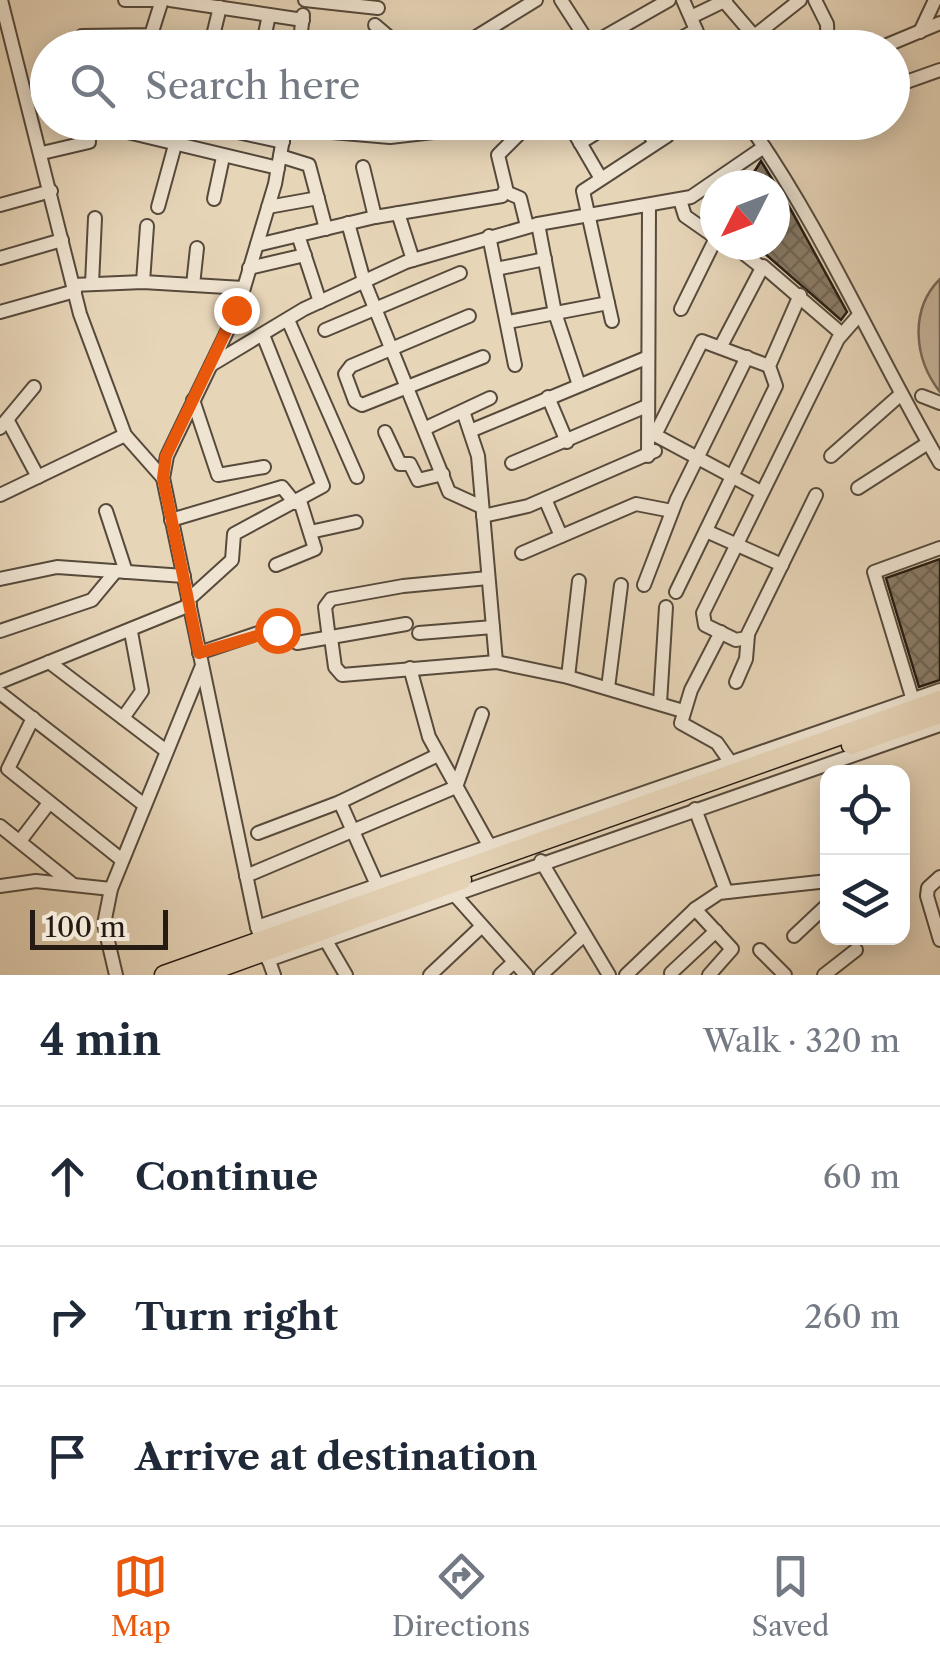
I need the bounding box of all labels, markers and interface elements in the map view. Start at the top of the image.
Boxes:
search box [30,30,910,140]
icon: search [65,58,120,113]
text: Search here [145,62,360,109]
north arrow [700,170,790,260]
route end [214,288,260,334]
route start [255,608,301,654]
map controls [820,765,910,945]
button: locate [820,765,910,855]
button: layers [820,855,910,945]
scale bar [30,905,168,950]
text: 100 m [45,910,126,944]
text: 4 min [40,1014,161,1066]
text: Walk · 320 m [703,1021,900,1060]
icon: ahead [40,1149,95,1204]
text: Continue [135,1153,318,1200]
text: 60 m [823,1157,900,1196]
icon: right [40,1289,95,1344]
text: Turn right [135,1293,338,1340]
text: 260 m [804,1297,900,1336]
icon: arrive [40,1429,95,1484]
text: Arrive at destination [135,1433,538,1480]
tab: Map [111,1549,171,1643]
tab: Directions [392,1549,530,1643]
tab: Saved [752,1549,829,1643]

